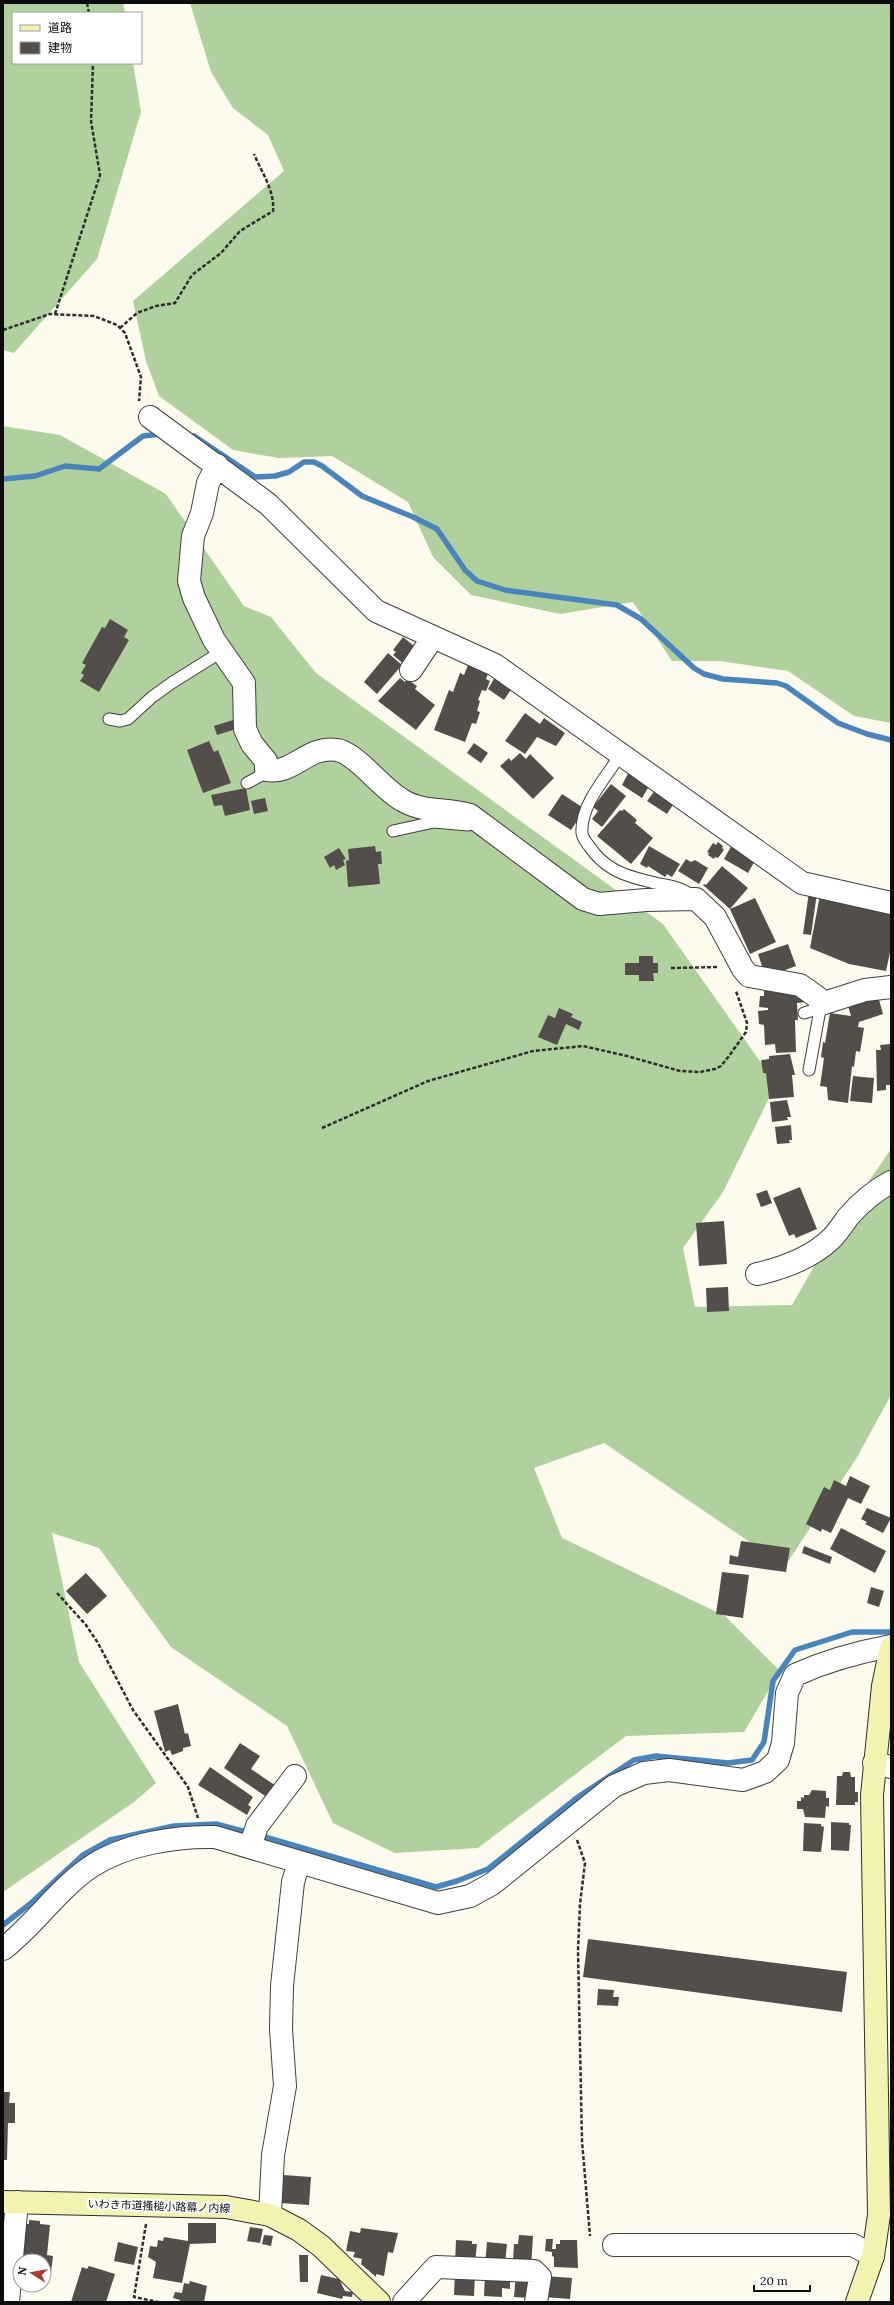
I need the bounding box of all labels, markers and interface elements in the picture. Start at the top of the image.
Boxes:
legend [12,12,142,64]
text: 道路 [48,20,72,35]
text: 建物 [48,40,72,55]
street label: いわき市道搔槌小路幕ノ内線 [87,2197,231,2215]
north arrow [12,2253,52,2293]
text: N [14,2265,30,2277]
scale bar [754,2267,810,2293]
text: 20 m [760,2273,788,2288]

